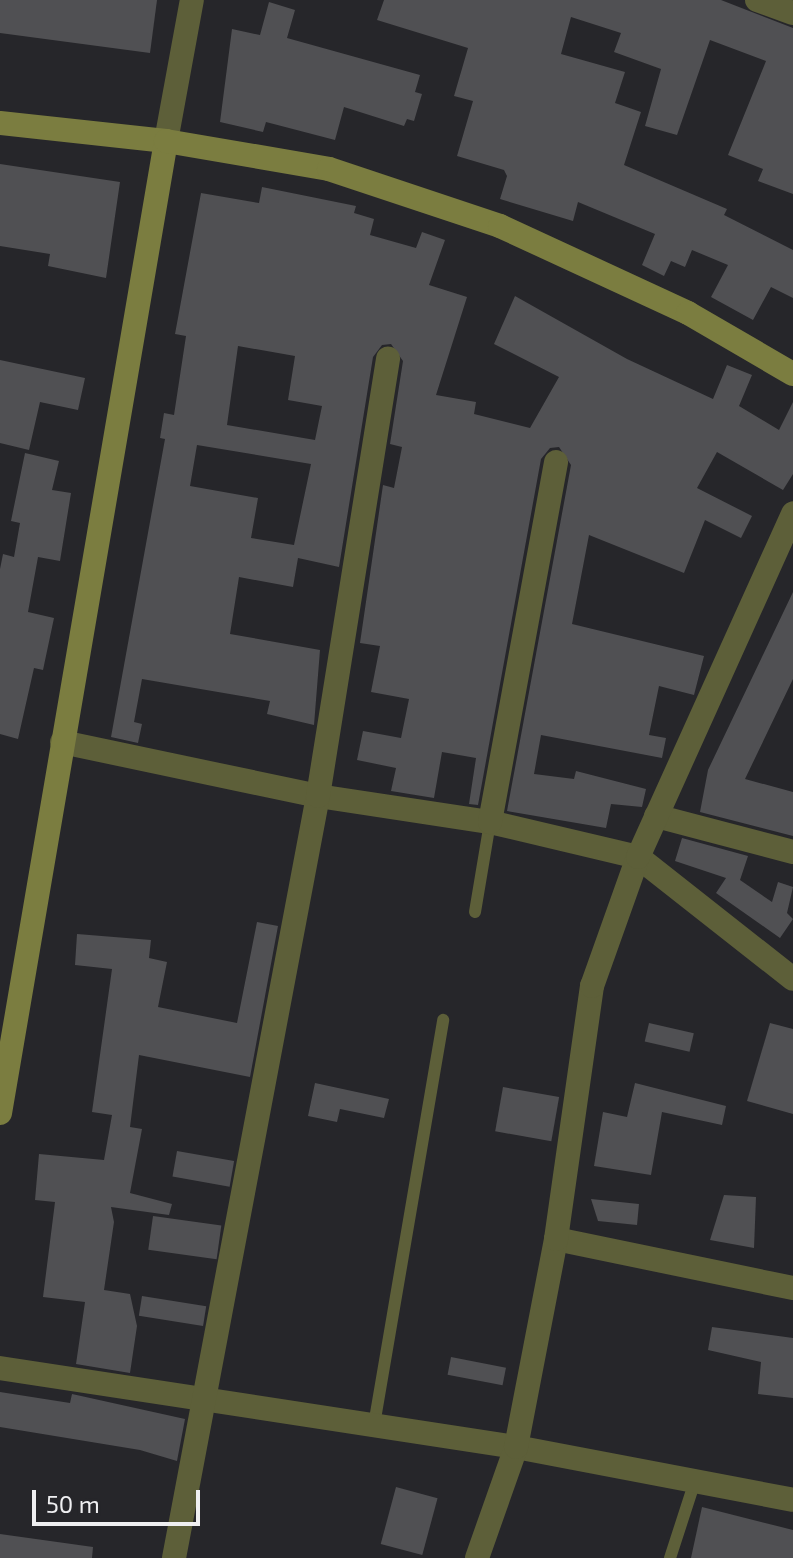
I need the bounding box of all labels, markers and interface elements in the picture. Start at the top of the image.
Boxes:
scale bar [36,1474,204,1524]
text: 50 m [46,1489,100,1518]

